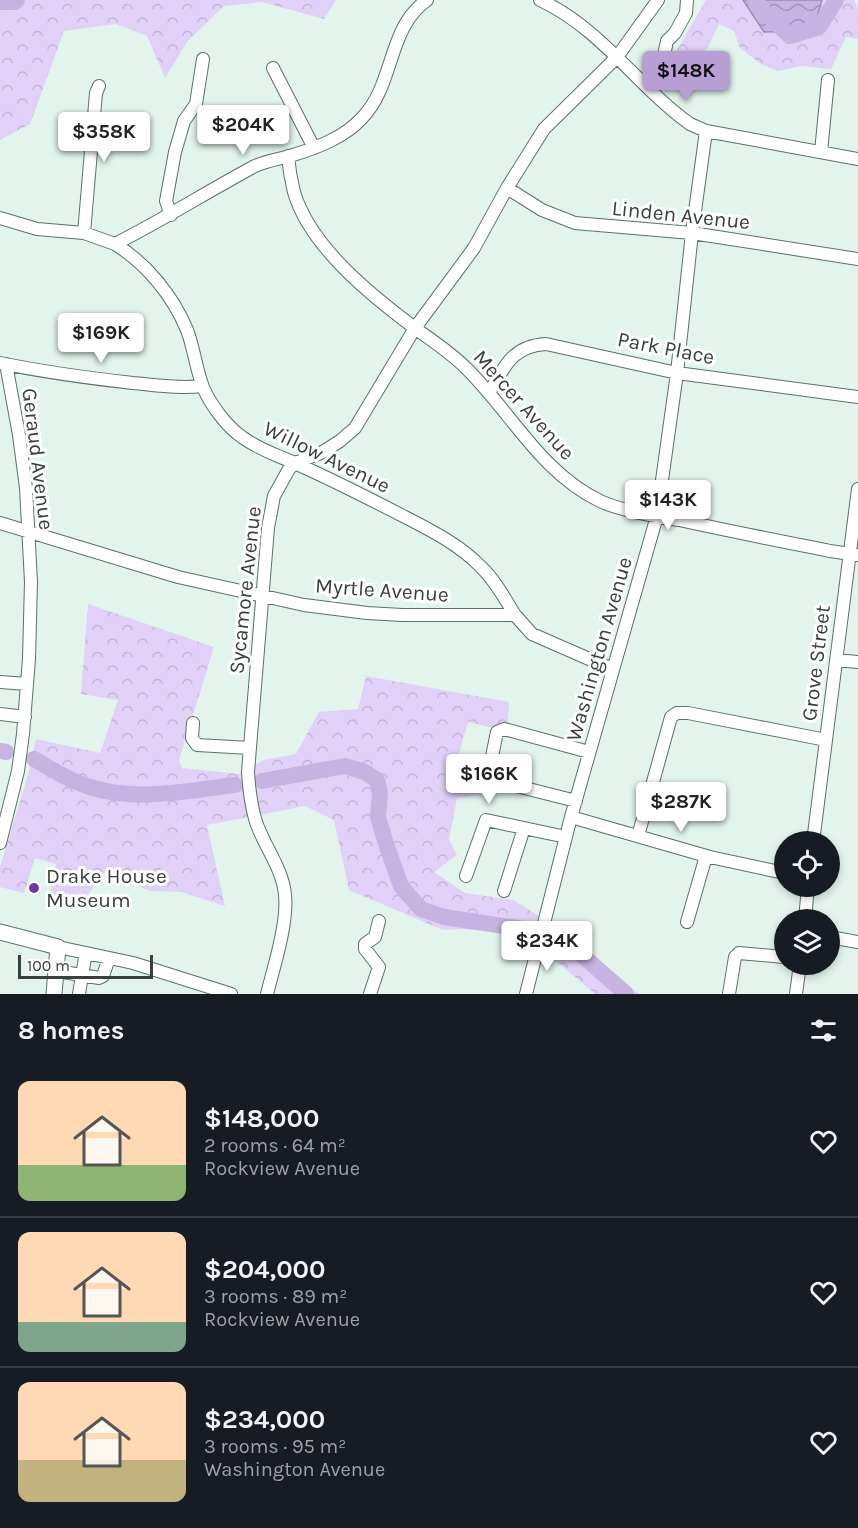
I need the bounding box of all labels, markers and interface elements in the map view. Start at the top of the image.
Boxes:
pin: $148K [644,51,728,102]
text: $148K [657,59,715,82]
pin: $204K [201,105,285,156]
pin: $358K [62,112,146,163]
text: $204K [211,113,275,136]
text: $358K [72,120,136,143]
street label: Linden Avenue [611,196,751,234]
pin: $169K [59,313,143,364]
text: $169K [72,321,130,344]
street label: Park Place [615,327,717,369]
street label: Mercer Avenue [468,345,580,465]
street label: Geraud Avenue [17,387,59,531]
street label: Willow Avenue [260,416,394,498]
pin: $143K [626,480,710,531]
text: $143K [639,488,697,511]
street label: Sycamore Avenue [224,505,266,675]
street label: Washington Avenue [561,554,637,744]
street label: Myrtle Avenue [314,573,450,607]
street label: Grove Street [797,604,835,722]
pin: $166K [447,754,531,805]
text: $166K [460,762,518,785]
pin: $287K [639,782,723,833]
text: $287K [650,790,712,813]
map controls [774,831,840,975]
button: locate [774,831,840,897]
place label: Drake House Museum [46,864,167,912]
marker: Drake House Museum [27,881,41,895]
button: layers [774,909,840,975]
pin: $234K [505,921,589,972]
text: $234K [515,929,579,952]
scale bar [18,952,153,980]
text: 100 m [27,956,70,975]
icon: filters [807,1014,840,1047]
text: 8 homes [18,1015,124,1046]
text: $148,000 [204,1103,319,1134]
icon: home [66,1105,138,1177]
icon: heart [807,1125,840,1158]
text: 2 rooms · 64 m² [204,1134,346,1157]
text: Rockview Avenue [204,1157,360,1180]
text: $204,000 [204,1254,325,1285]
icon: home [66,1256,138,1328]
icon: heart [807,1276,840,1309]
text: 3 rooms · 89 m² [204,1285,347,1308]
text: Rockview Avenue [204,1308,360,1331]
text: $234,000 [204,1404,325,1435]
icon: home [66,1406,138,1478]
icon: heart [807,1426,840,1459]
text: 3 rooms · 95 m² [204,1435,346,1458]
text: Washington Avenue [204,1458,385,1481]

